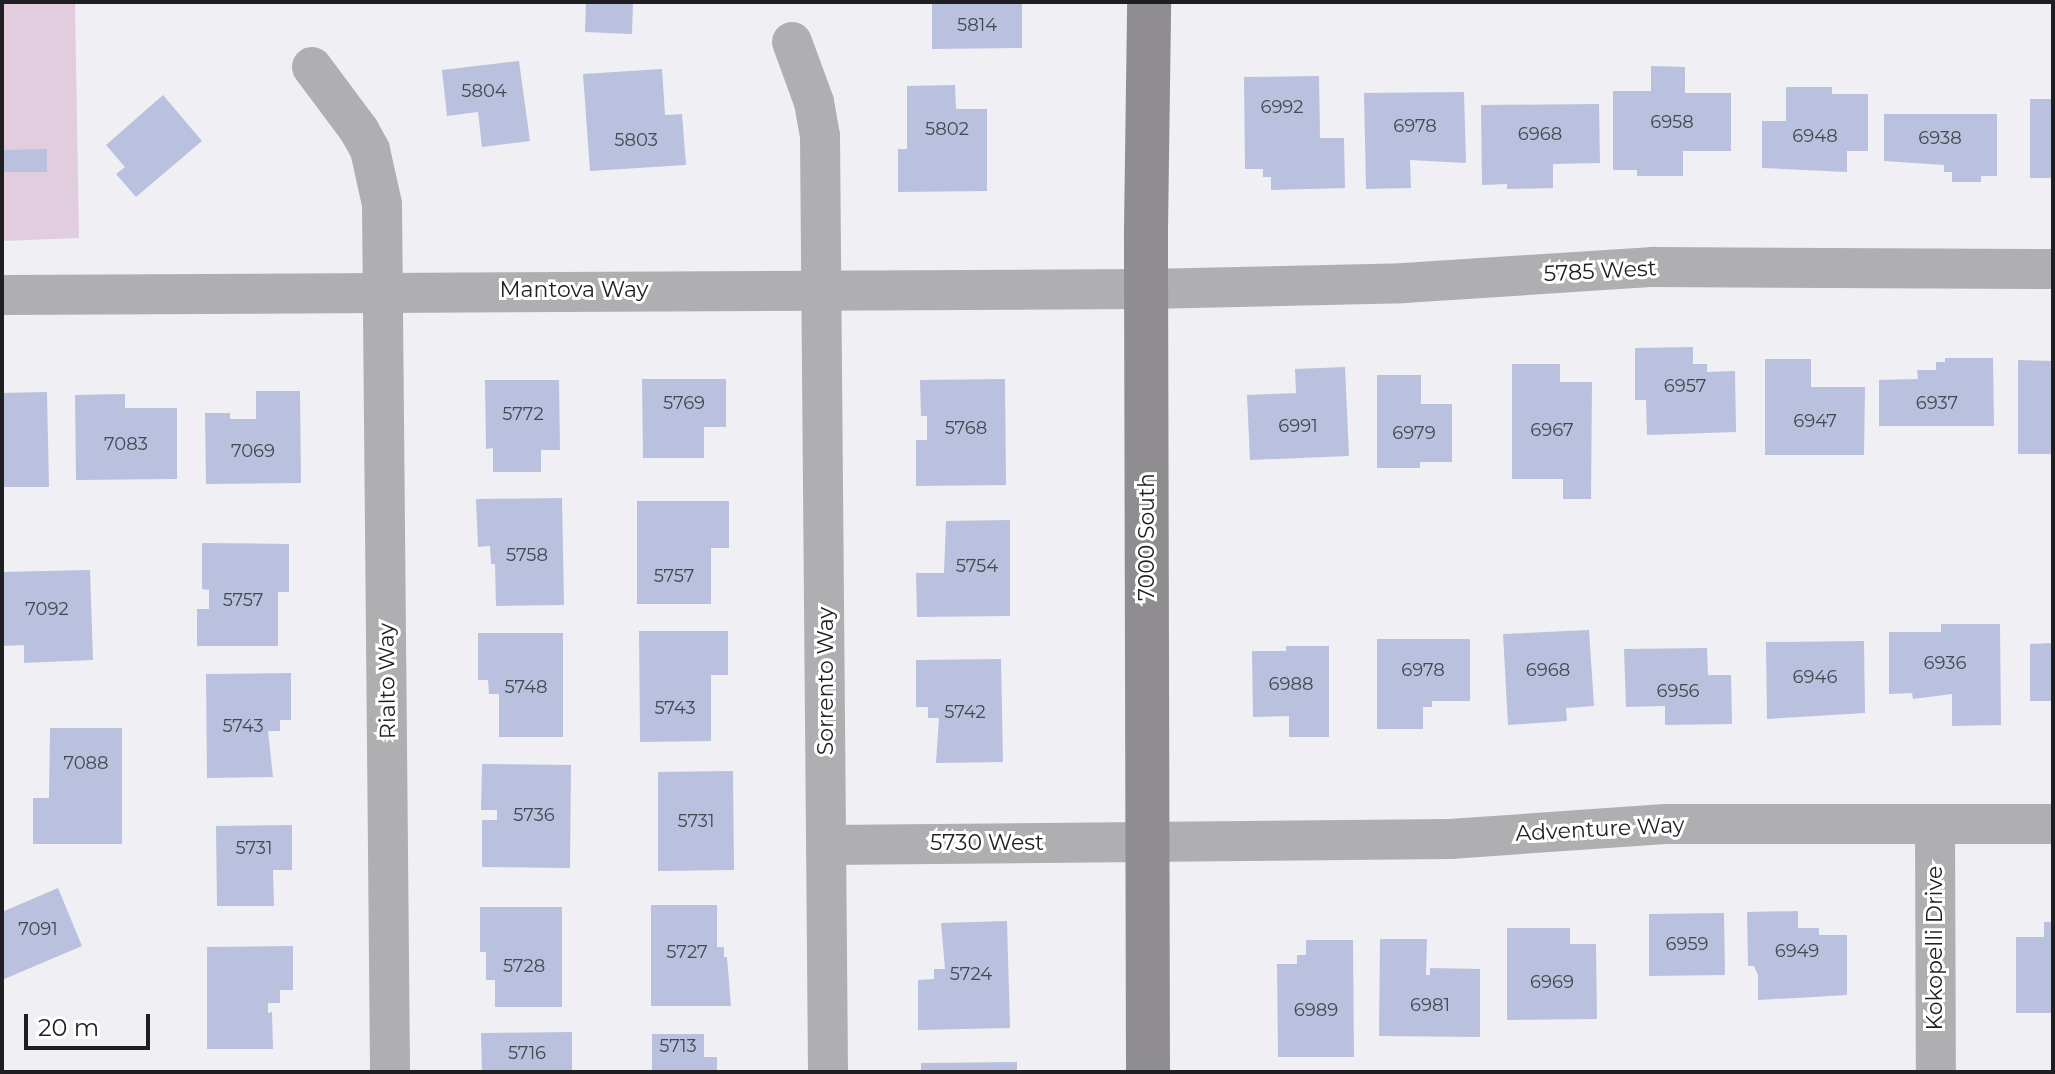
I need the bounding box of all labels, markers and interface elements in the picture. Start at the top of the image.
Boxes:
house number: 5814 [957,14,997,36]
house number: 5804 [461,80,507,102]
house number: 6992 [1260,96,1304,118]
house number: 6958 [1650,111,1694,133]
house number: 6978 [1393,115,1437,137]
house number: 5802 [925,118,969,140]
house number: 6968 [1518,123,1562,145]
house number: 6948 [1792,125,1838,147]
house number: 6938 [1918,127,1962,149]
house number: 5803 [614,129,658,151]
street label: 5785 West [1543,255,1657,287]
street label: Mantova Way [500,277,648,303]
house number: 6957 [1664,375,1706,397]
house number: 5769 [663,392,705,414]
house number: 6937 [1916,392,1958,414]
house number: 5772 [502,403,544,425]
house number: 6947 [1793,410,1837,432]
house number: 6991 [1278,415,1318,437]
house number: 5768 [945,417,987,439]
house number: 6967 [1530,419,1574,441]
house number: 6979 [1392,422,1436,444]
house number: 7083 [104,433,148,455]
house number: 7069 [231,440,275,462]
street label: 7000 South [1134,473,1160,601]
house number: 5758 [506,544,548,566]
house number: 5754 [956,555,998,577]
house number: 5757 [654,565,694,587]
house number: 5757 [223,589,263,611]
house number: 7092 [25,598,69,620]
street label: Sorrento Way [813,607,839,755]
street label: Rialto Way [373,623,401,739]
house number: 6936 [1924,652,1966,674]
house number: 6978 [1401,659,1445,681]
house number: 6968 [1526,659,1570,681]
house number: 6946 [1793,666,1837,688]
house number: 6988 [1269,673,1313,695]
house number: 5748 [505,676,547,698]
house number: 6956 [1656,680,1700,702]
house number: 5743 [654,697,696,719]
house number: 5742 [944,701,986,723]
house number: 5743 [222,715,264,737]
house number: 7088 [63,752,109,774]
house number: 5736 [513,804,555,826]
house number: 5731 [677,810,715,832]
street label: Adventure Way [1515,811,1685,847]
street label: 5730 West [930,830,1044,856]
house number: 5731 [235,837,273,859]
street label: Kokopelli Drive [1922,866,1948,1030]
house number: 7091 [18,918,58,940]
house number: 6959 [1665,933,1709,955]
house number: 6949 [1775,940,1819,962]
house number: 5727 [666,941,708,963]
house number: 5728 [503,955,545,977]
house number: 5724 [950,963,992,985]
house number: 6969 [1530,971,1574,993]
house number: 6981 [1410,994,1450,1016]
scale bar [28,998,154,1048]
house number: 6989 [1294,999,1338,1021]
text: 20 m [38,1013,99,1042]
house number: 5713 [659,1035,697,1057]
house number: 5716 [508,1042,546,1064]

